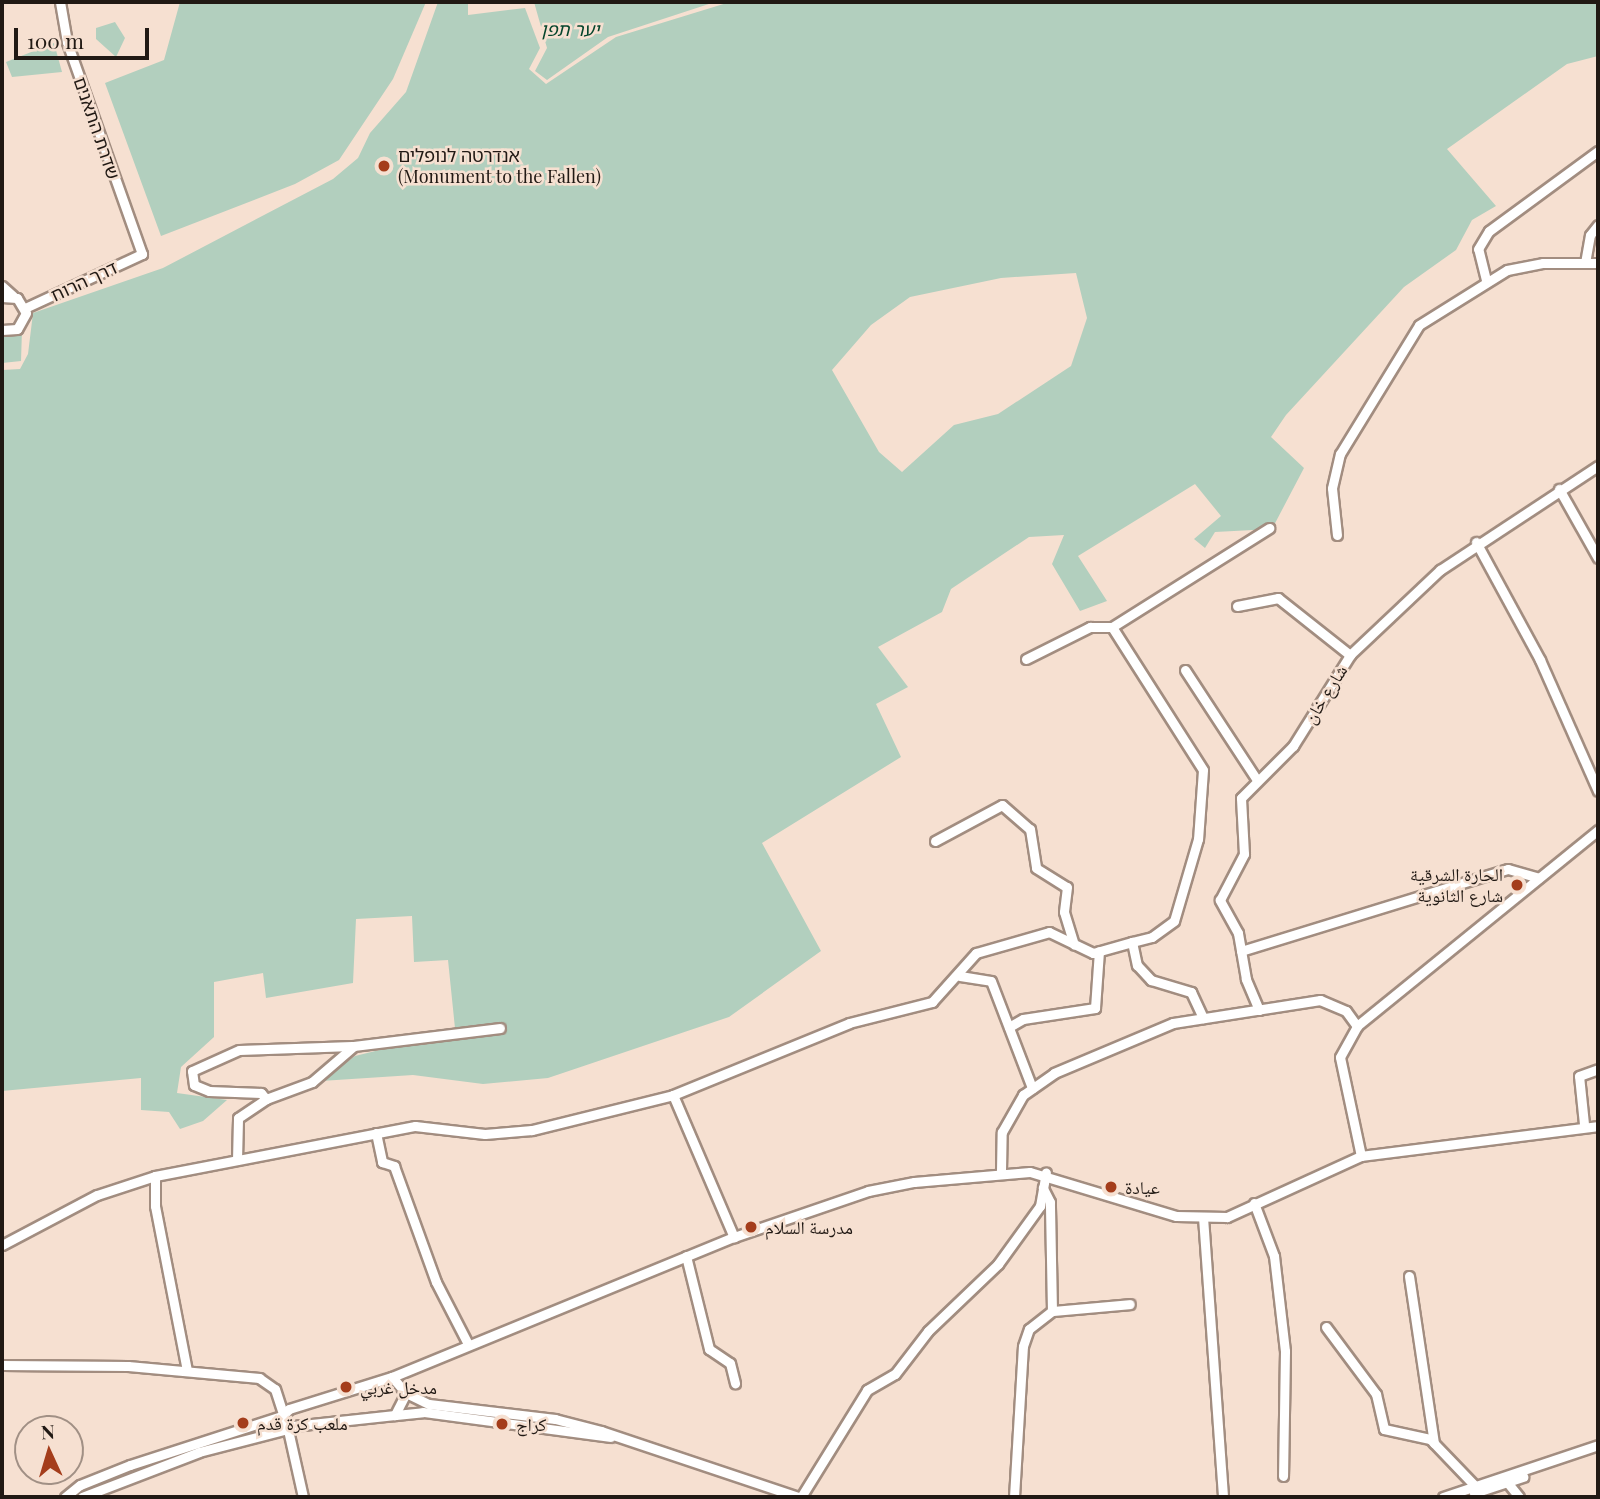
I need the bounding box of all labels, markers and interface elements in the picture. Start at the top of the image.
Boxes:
scale bar [18,14,152,58]
park label: יער תפן [541,18,599,40]
text: 100 m [27,26,84,54]
street label: שדרת התאנים [69,74,125,182]
place label: אנדרטה לנופלים (Monument to the Fallen) [398,145,602,188]
marker: אנדרטה לנופלים (Monument to the Fallen) [376,158,392,174]
street label: דרך הרוח [47,256,121,306]
street label: شارع خان [1299,661,1351,727]
place label: الحارة الشرقية شارع الثانوية [1410,864,1503,906]
marker: الحارة الشرقية شارع الثانوية [1509,877,1525,893]
place label: عيادة [1125,1176,1160,1198]
marker: عيادة [1103,1179,1119,1195]
place label: مدرسة السلام [765,1216,853,1238]
marker: مدرسة السلام [743,1219,759,1235]
place label: مدخل غربي [360,1376,437,1398]
marker: مدخل غربي [338,1379,354,1395]
place label: ملعب كرة قدم [257,1412,348,1434]
place label: كراج [516,1413,546,1435]
north arrow [14,1415,84,1485]
marker: ملعب كرة قدم [235,1415,251,1431]
marker: كراج [494,1416,510,1432]
text: N [40,1418,55,1444]

